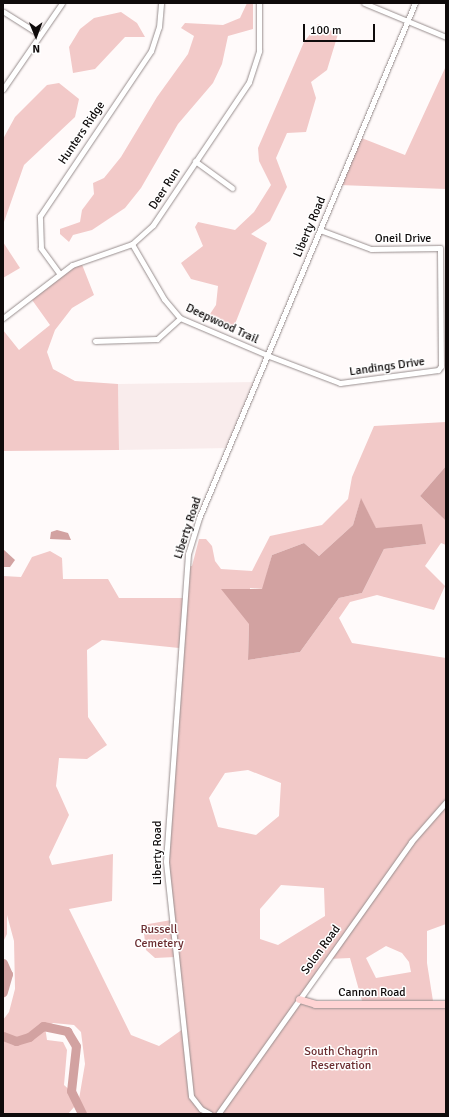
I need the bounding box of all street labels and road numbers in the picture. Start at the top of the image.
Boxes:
street label: Hunters Ridge [56,99,108,167]
street label: Deer Run [146,165,184,213]
street label: Liberty Road [291,195,329,259]
street label: Oneil Drive [375,232,431,246]
street label: Deepwood Trail [183,301,261,347]
street label: Landings Drive [348,355,426,379]
street label: Liberty Road [171,495,205,561]
street label: Liberty Road [151,821,165,885]
street label: Solon Road [298,923,344,977]
street label: Cannon Road [338,986,406,1000]

